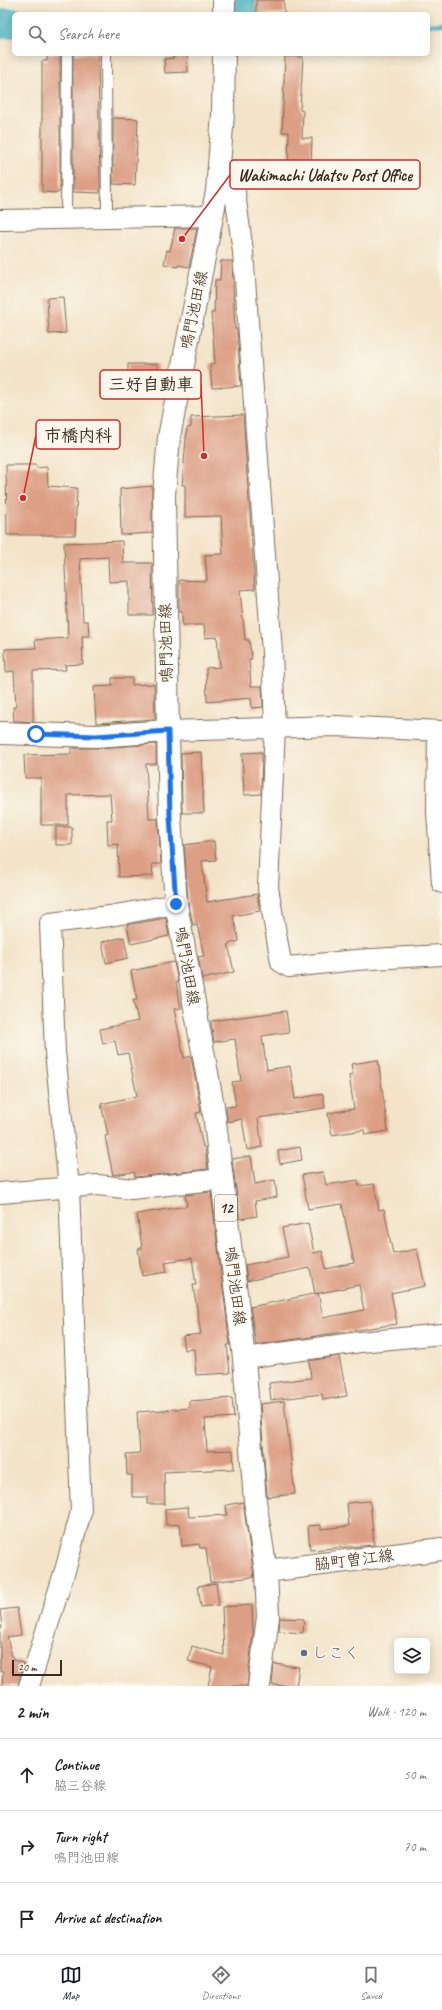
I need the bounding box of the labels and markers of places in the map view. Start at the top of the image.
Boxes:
callout: Wakimachi Udatsu Post Office [230,160,420,189]
callout: 三好自動車 [100,370,201,399]
callout: 市橋内科 [36,420,120,449]
place label: しこく [312,1643,360,1663]
marker: しこく [299,1648,309,1658]

